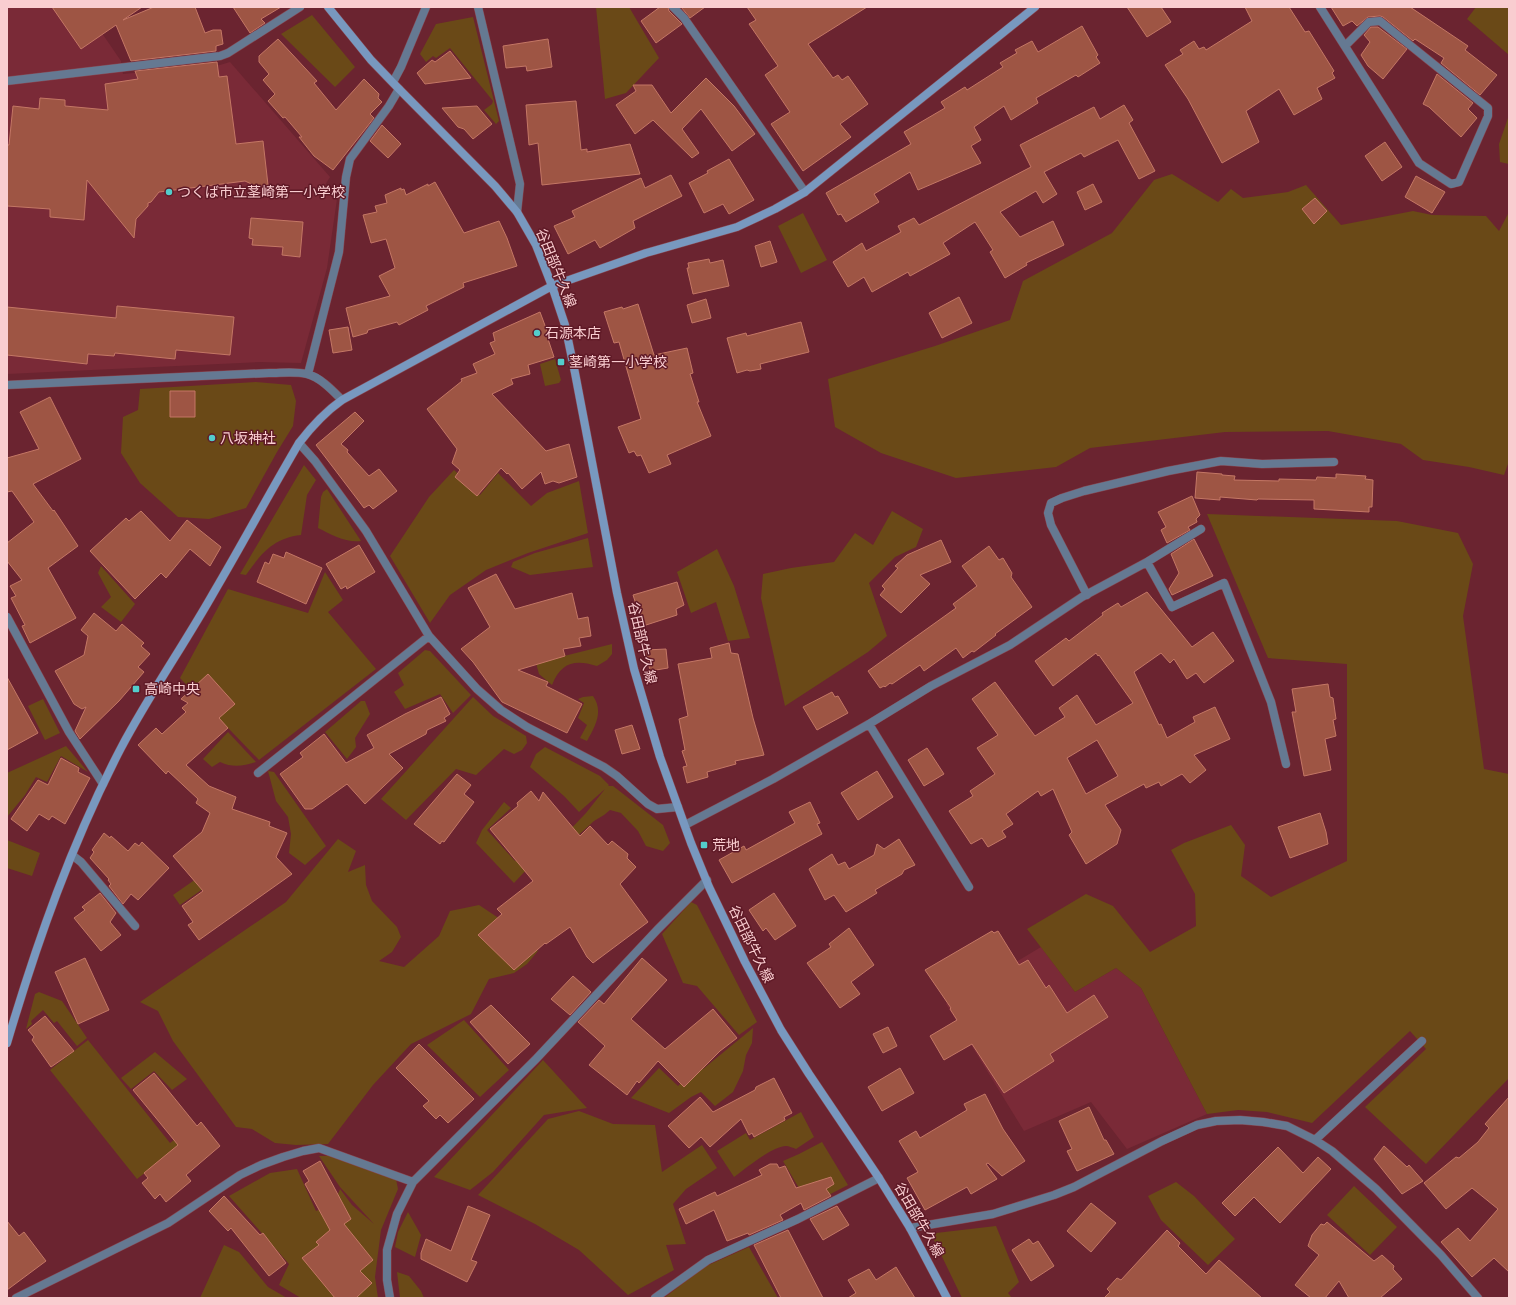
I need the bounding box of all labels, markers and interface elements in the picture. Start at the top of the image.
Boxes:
place label: つくば市立茎崎第一小学校 [177,184,345,200]
marker: つくば市立茎崎第一小学校 [164,187,174,197]
street label: 谷田部牛久線 [533,226,579,310]
place label: 石源本店 [545,326,601,341]
marker: 石源本店 [532,328,542,338]
place label: 茎崎第一小学校 [569,354,667,370]
marker: 茎崎第一小学校 [556,357,566,367]
place label: 八坂神社 [220,431,276,446]
marker: 八坂神社 [207,433,217,443]
street label: 谷田部牛久線 [625,600,659,686]
place label: 高崎中央 [144,682,200,697]
marker: 高崎中央 [131,684,141,694]
place label: 荒地 [712,838,740,853]
marker: 荒地 [699,840,709,850]
street label: 谷田部牛久線 [726,903,776,985]
street label: 谷田部牛久線 [892,1180,946,1260]

